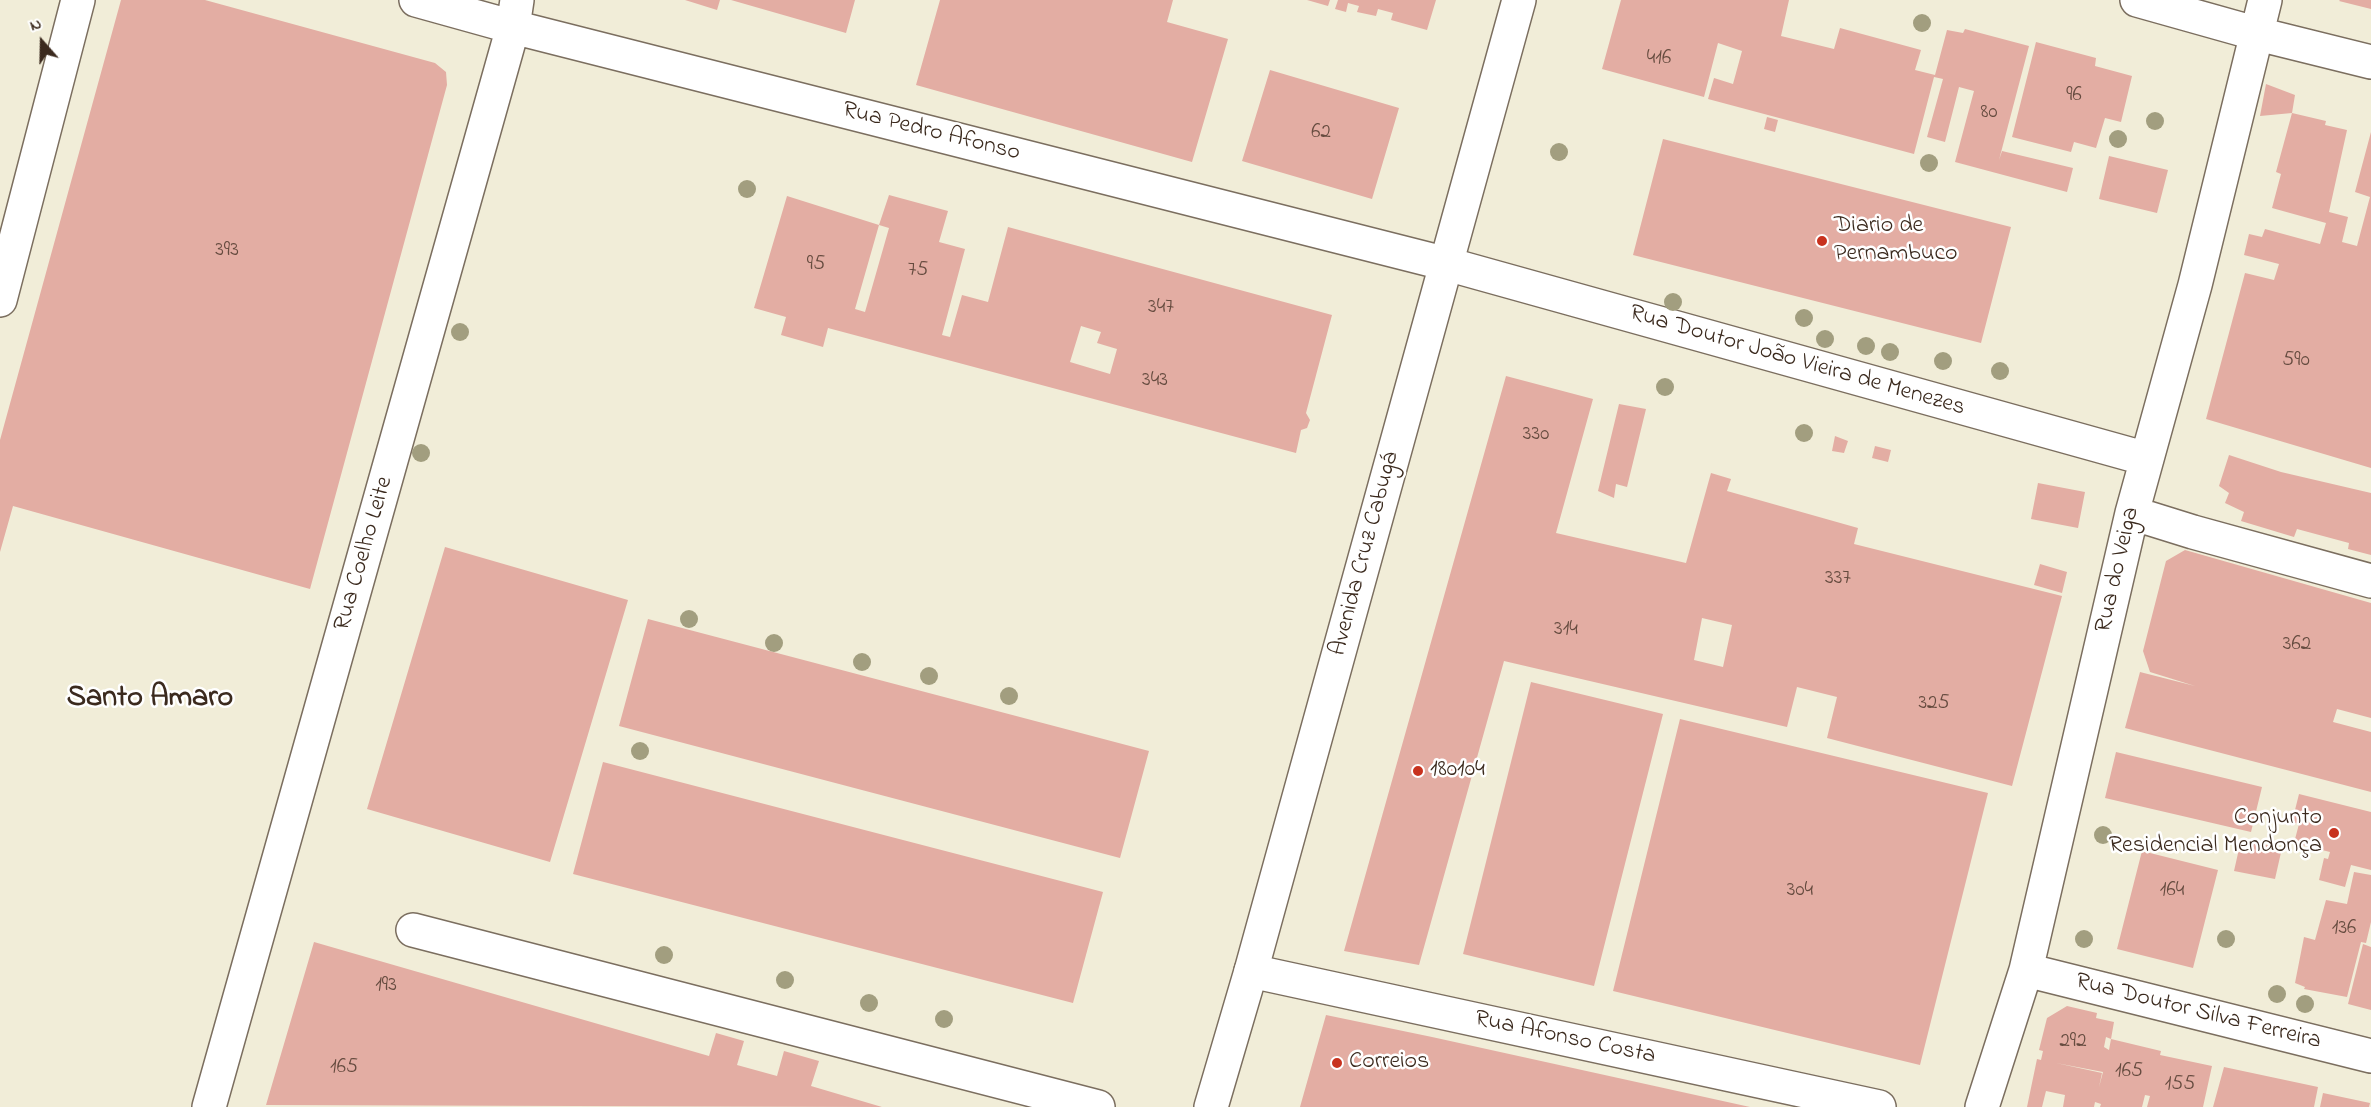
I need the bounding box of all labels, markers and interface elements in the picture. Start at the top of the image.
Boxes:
north arrow [12,12,72,72]
text: N [27,12,45,38]
house number: 416 [1647,47,1671,73]
house number: 96 [2066,84,2082,110]
street label: Rua Pedro Afonso [839,97,1023,169]
house number: 80 [1981,101,1997,127]
house number: 62 [1311,121,1331,147]
place label: Diario de Pernambuco [1834,213,1958,269]
marker: Diario de Pernambuco [1815,234,1829,248]
house number: 393 [215,239,239,265]
house number: 95 [807,253,825,279]
house number: 75 [908,259,928,285]
house number: 347 [1148,296,1174,322]
street label: Rua Doutor João Vieira de Menezes [1626,300,1968,424]
house number: 590 [2282,349,2310,375]
house number: 343 [1142,369,1168,395]
house number: 330 [1523,423,1549,449]
street label: Avenida Cruz Cabugá [1325,449,1407,659]
street label: Rua Coelho Leite [329,474,401,634]
street label: Rua do Veiga [2091,504,2147,636]
house number: 337 [1825,567,1851,593]
house number: 314 [1554,618,1578,644]
house number: 362 [2283,633,2311,659]
district label: Santo Amaro [67,682,233,718]
house number: 325 [1918,692,1950,718]
place label: 180104 [1430,757,1485,785]
marker: 180104 [1411,764,1425,778]
place label: Conjunto Residencial Mendonça [2109,805,2322,861]
marker: Conjunto Residencial Mendonça [2327,826,2341,840]
house number: 304 [1787,879,1813,905]
house number: 164 [2160,879,2184,905]
house number: 136 [2332,917,2356,943]
street label: Rua Doutor Silva Ferreira [2072,969,2324,1057]
house number: 193 [375,974,397,1000]
street label: Rua Afonso Costa [1472,1006,1658,1072]
house number: 292 [2059,1030,2087,1056]
place label: Correios [1349,1049,1429,1077]
house number: 165 [330,1056,358,1082]
marker: Correios [1330,1056,1344,1070]
house number: 165 [2115,1060,2143,1086]
house number: 155 [2165,1073,2195,1099]

